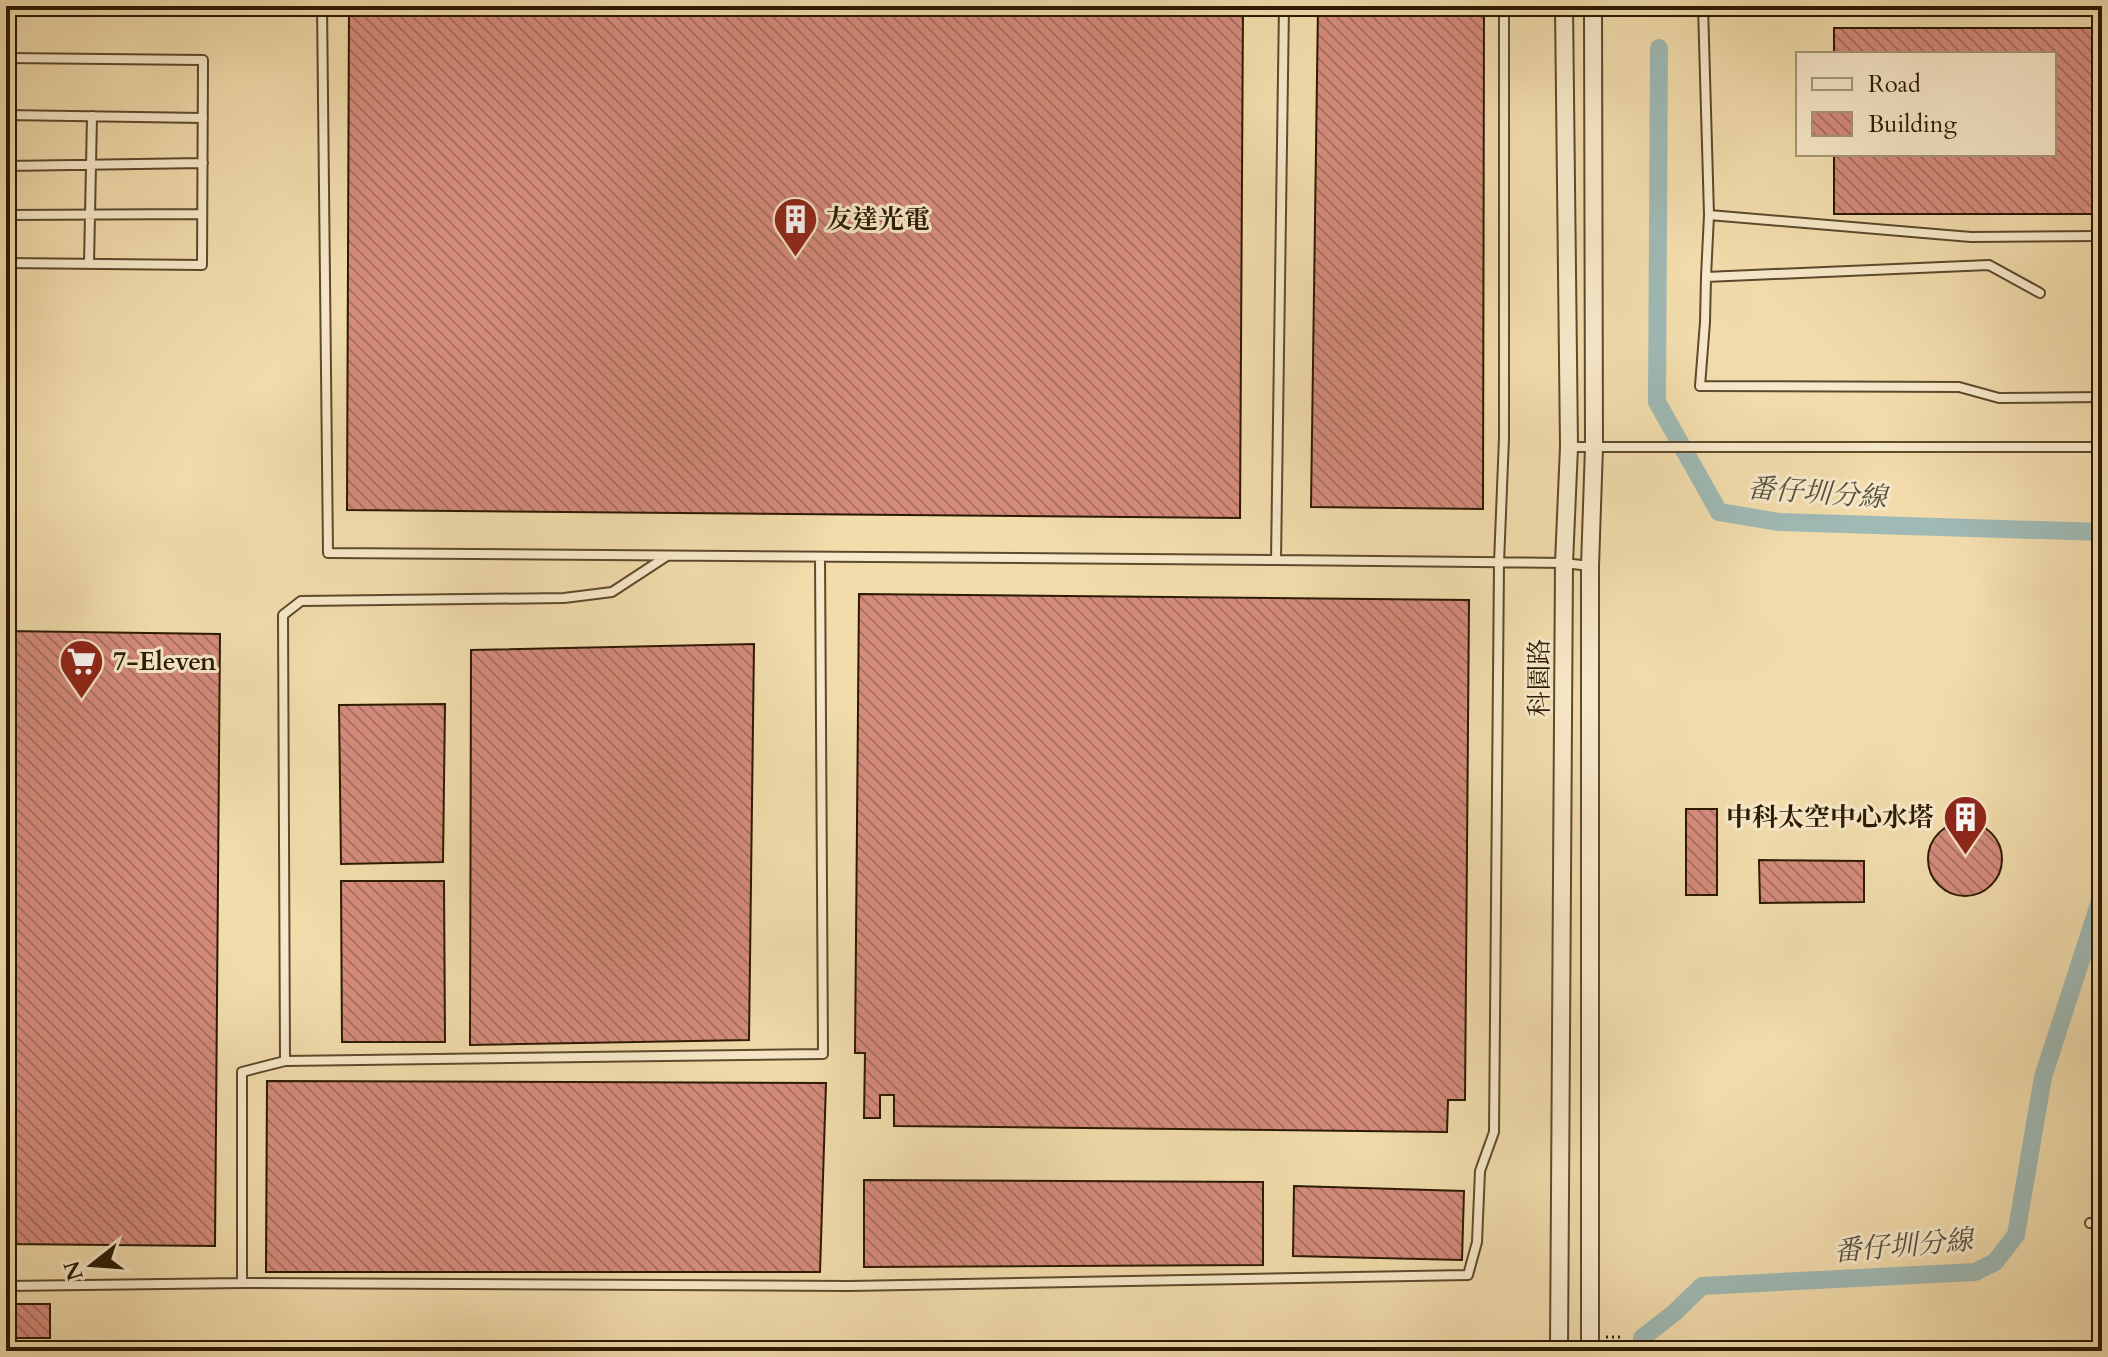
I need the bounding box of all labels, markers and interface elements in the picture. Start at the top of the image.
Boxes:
legend [1796,52,2056,156]
text: Road [1868,68,1921,101]
text: Building [1868,108,1958,141]
building icon: 友達光電 [771,195,819,258]
place label: 友達光電 [826,202,930,237]
water label: 番仔圳分線 [1746,469,1891,517]
supermarket icon: 7-Eleven [58,637,106,700]
street label: 科園路 [1522,639,1557,717]
place label: 7-Eleven [113,644,217,679]
building icon: 中科太空中心水塔 [1941,793,1989,856]
place label: 中科太空中心水塔 [1726,800,1934,835]
water label: 番仔圳分線 [1832,1221,1977,1271]
north arrow [52,1225,132,1305]
text: N [57,1257,91,1284]

